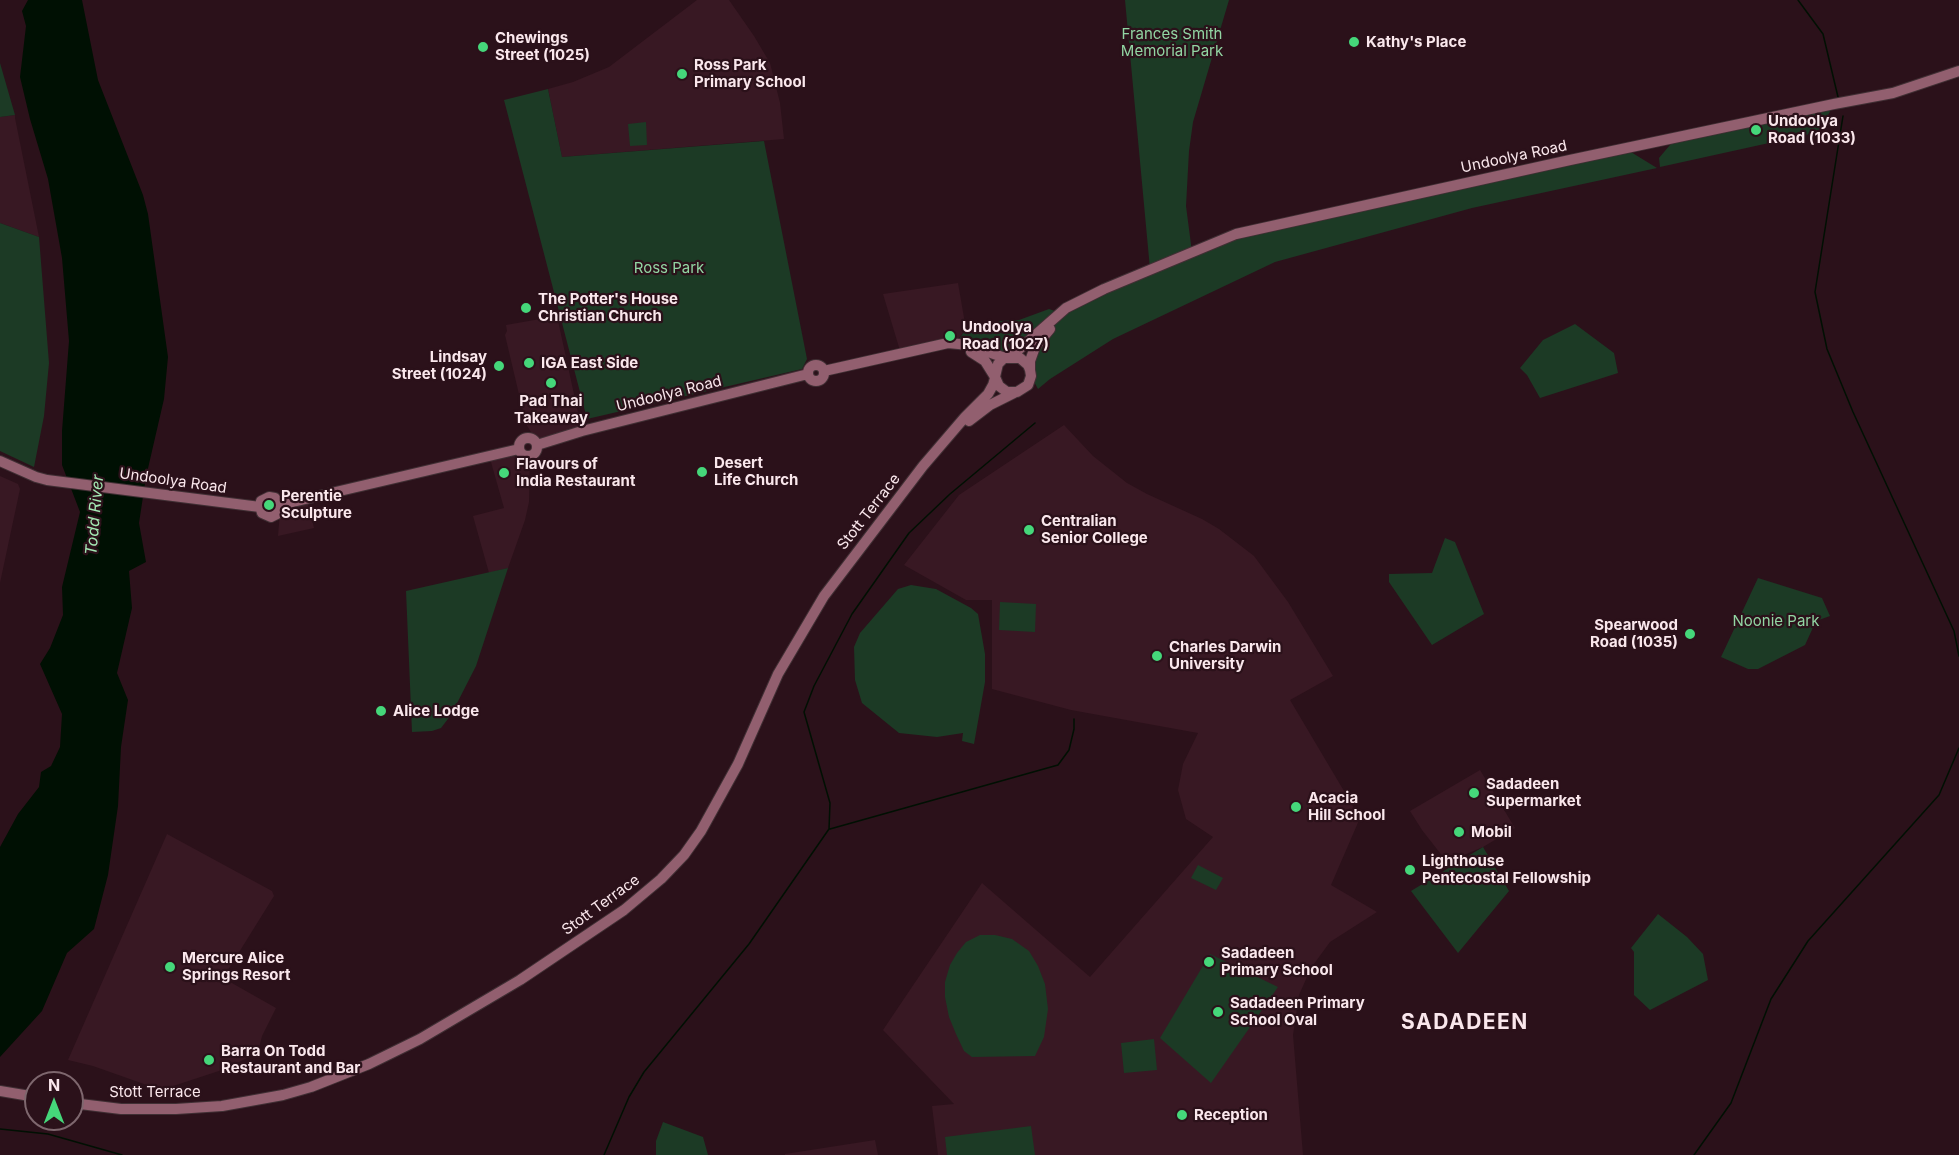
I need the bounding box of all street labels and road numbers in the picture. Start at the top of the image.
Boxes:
street label: Undoolya Road [1459,137,1569,177]
street label: Undoolya Road [614,372,724,416]
street label: Undoolya Road [118,465,228,497]
street label: Stott Terrace [834,470,904,554]
street label: Stott Terrace [559,871,643,939]
street label: Stott Terrace [109,1083,201,1101]

